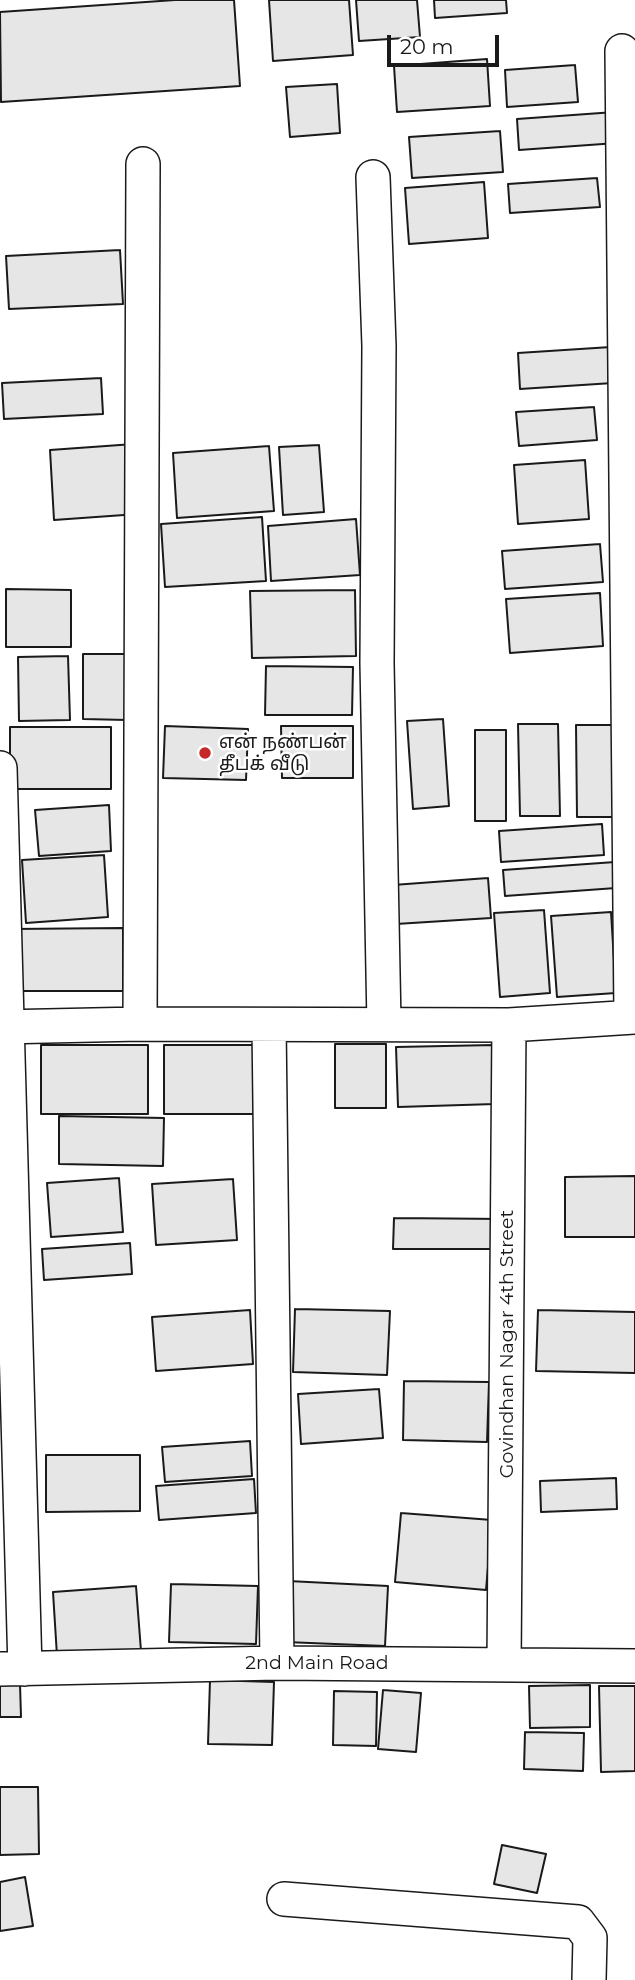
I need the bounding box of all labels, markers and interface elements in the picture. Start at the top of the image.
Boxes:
scale bar [390,21,502,65]
text: 20 m [400,34,454,59]
place label: என் நண்பன் தீபக் வீடு [219,731,347,775]
marker: என் நண்பன் தீபக் வீடு [197,745,213,761]
street label: Govindhan Nagar 4th Street [496,1210,518,1478]
street label: 2nd Main Road [245,1652,389,1674]

